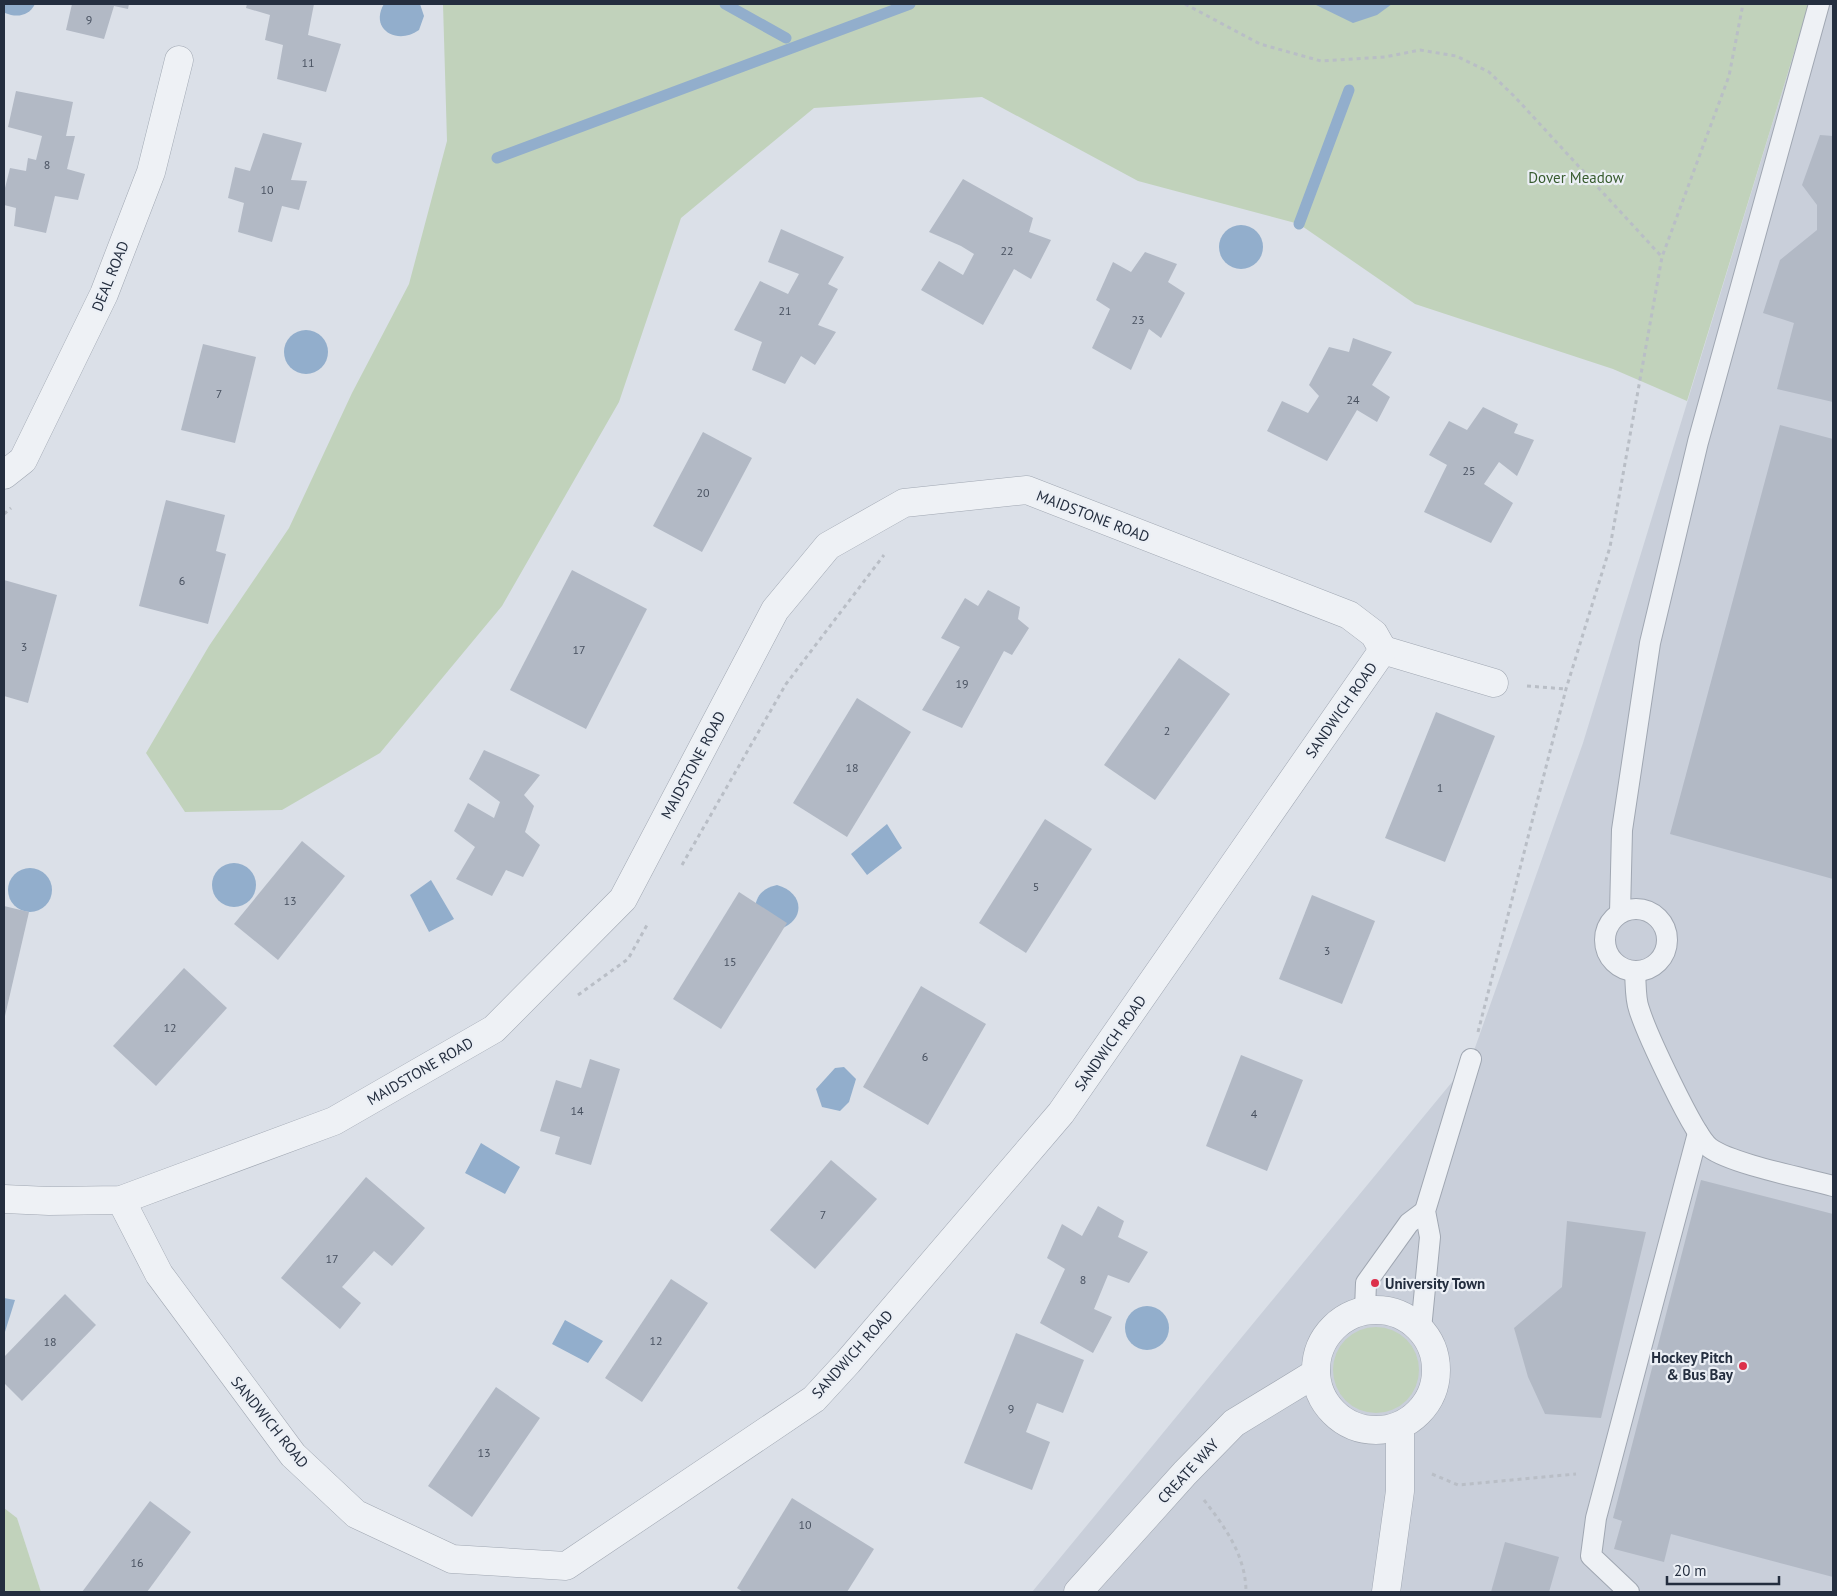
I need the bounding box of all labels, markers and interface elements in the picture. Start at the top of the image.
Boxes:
house number: 9 [86,12,92,27]
house number: 11 [301,55,315,70]
house number: 8 [44,157,50,172]
park label: Dover Meadow [1528,168,1624,187]
house number: 10 [260,182,274,197]
street label: DEAL ROAD [87,238,133,314]
house number: 22 [1000,243,1014,258]
house number: 21 [778,303,792,318]
house number: 23 [1131,312,1145,327]
house number: 7 [216,386,222,401]
house number: 24 [1346,392,1360,407]
house number: 25 [1462,463,1476,478]
house number: 20 [696,485,710,500]
street label: MAIDSTONE ROAD [1034,486,1152,546]
house number: 6 [179,573,185,588]
house number: 3 [21,639,27,654]
house number: 17 [572,642,586,657]
street label: SANDWICH ROAD [1301,658,1381,762]
house number: 19 [955,676,969,691]
street label: MAIDSTONE ROAD [657,708,729,822]
house number: 2 [1164,723,1170,738]
house number: 18 [845,760,859,775]
house number: 1 [1437,780,1443,795]
house number: 5 [1033,879,1039,894]
house number: 13 [283,893,297,908]
house number: 3 [1324,943,1330,958]
house number: 15 [723,954,737,969]
street label: SANDWICH ROAD [1070,991,1150,1095]
house number: 12 [163,1020,177,1035]
street label: MAIDSTONE ROAD [363,1033,477,1109]
house number: 6 [922,1049,928,1064]
house number: 14 [570,1103,584,1118]
house number: 4 [1251,1106,1258,1121]
house number: 7 [820,1207,826,1222]
house number: 17 [325,1251,339,1266]
house number: 8 [1080,1272,1086,1287]
place label: University Town [1385,1274,1485,1293]
marker: University Town [1369,1277,1381,1289]
street label: SANDWICH ROAD [807,1306,897,1402]
house number: 12 [649,1333,663,1348]
house number: 18 [43,1334,57,1349]
place label: Hockey Pitch & Bus Bay [1651,1348,1734,1384]
marker: Hockey Pitch & Bus Bay [1737,1360,1749,1372]
street label: SANDWICH ROAD [227,1372,313,1472]
house number: 9 [1008,1401,1014,1416]
street label: CREATE WAY [1153,1434,1223,1507]
house number: 13 [477,1445,491,1460]
house number: 10 [798,1517,812,1532]
scale bar [1667,1554,1780,1586]
house number: 16 [130,1555,144,1570]
text: 20 m [1674,1561,1707,1580]

